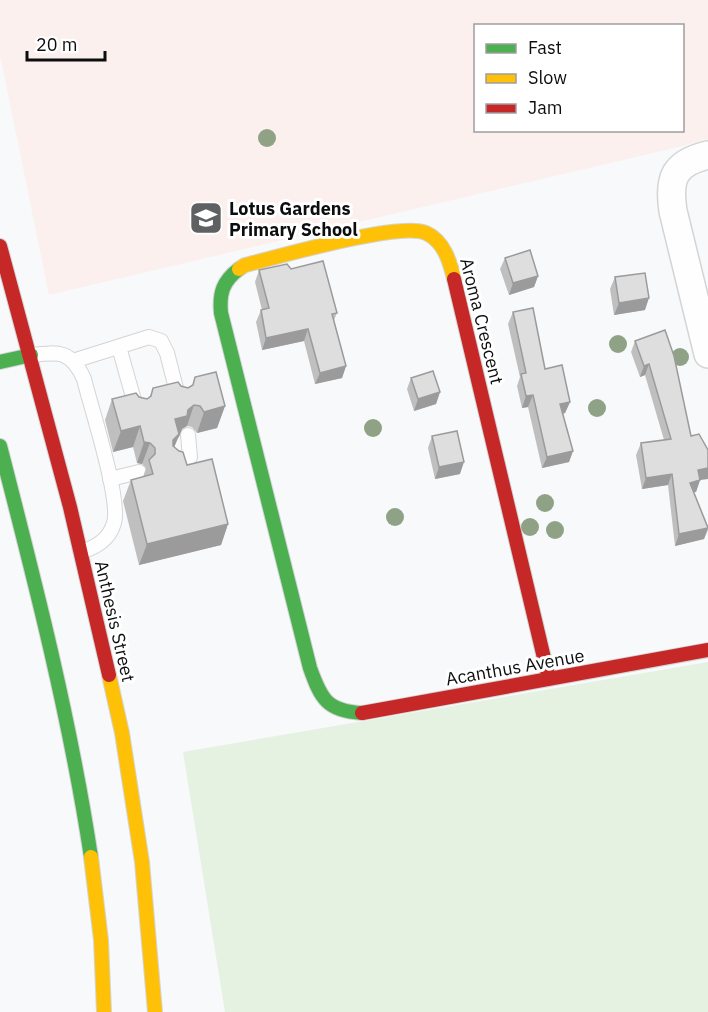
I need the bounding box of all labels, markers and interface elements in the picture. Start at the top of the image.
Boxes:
scale bar [27,24,105,62]
legend [474,24,684,132]
text: 20 m [36,33,78,56]
text: Fast [528,36,562,59]
text: Slow [528,66,567,89]
text: Jam [528,96,563,119]
place label: Lotus Gardens Primary School [229,197,358,241]
school or university icon: Lotus Gardens Primary School [188,200,224,236]
street label: Aroma Crescent [455,255,509,387]
street label: Anthesis Street [90,558,140,684]
street label: Acanthus Avenue [444,643,586,691]

